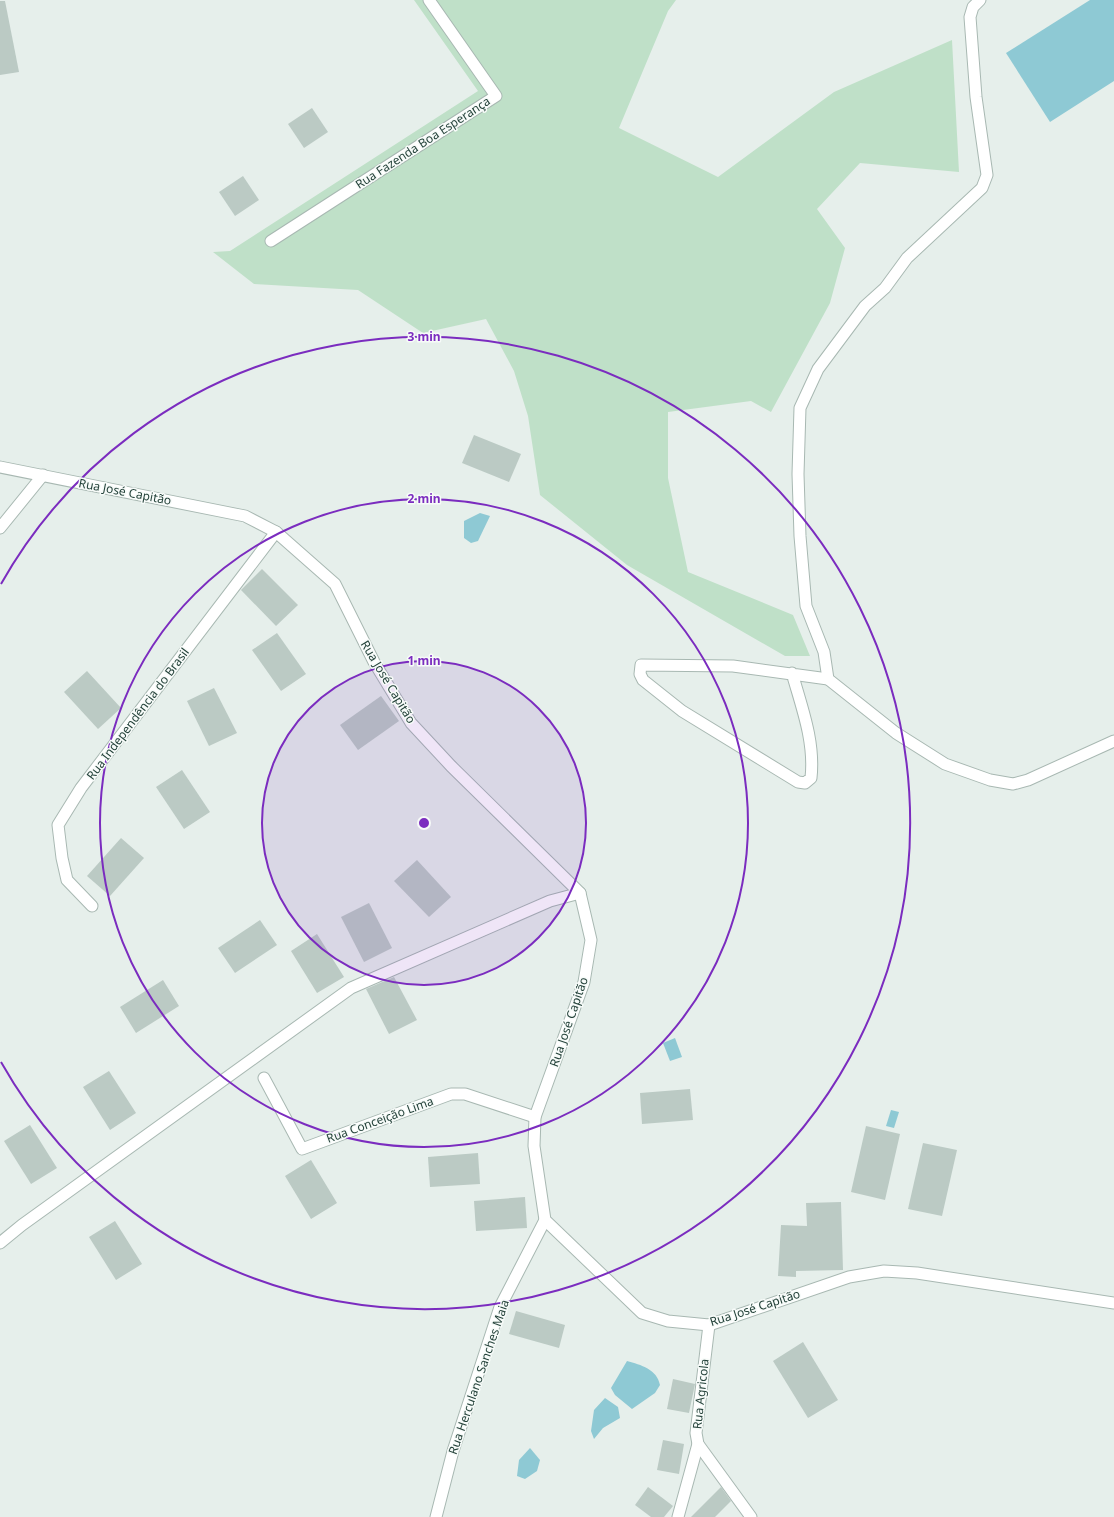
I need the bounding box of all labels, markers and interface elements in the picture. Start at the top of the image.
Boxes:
street label: Rua Fazenda Boa Esperança [352,93,493,193]
text: 3 min [407,328,441,345]
street label: Rua José Capitão [77,474,173,509]
text: 2 min [407,490,441,507]
street label: Rua José Capitão [357,637,420,726]
street label: Rua Independência do Brasil [82,644,193,783]
text: 1 min [407,652,441,669]
centre of rings [417,816,431,830]
street label: Rua José Capitão [545,975,592,1069]
street label: Rua Conceição Lima [324,1092,436,1147]
street label: Rua José Capitão [708,1285,802,1330]
street label: Rua Herculano Sanches Maia [444,1297,513,1457]
street label: Rua Agricola [688,1358,713,1430]

